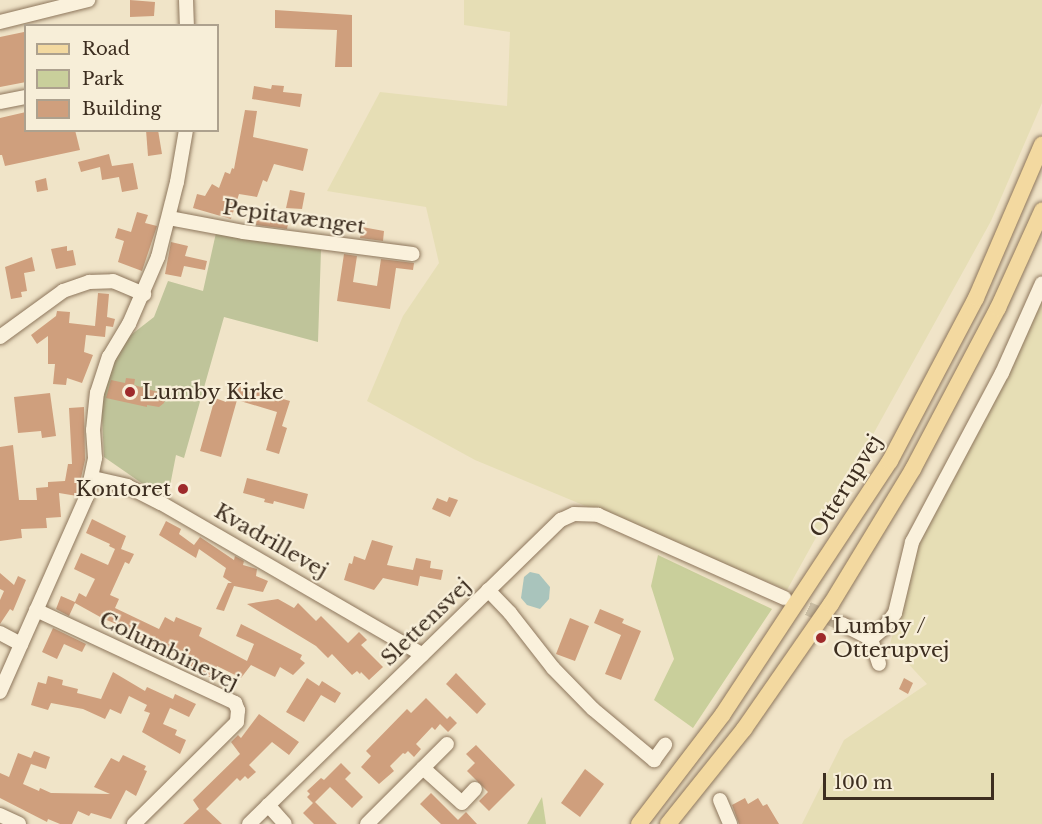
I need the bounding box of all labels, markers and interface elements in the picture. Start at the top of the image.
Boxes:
legend [24,24,219,132]
text: Road [82,38,130,60]
text: Park [82,68,124,90]
text: Building [82,98,161,120]
street label: Pepitavænget [221,195,367,239]
place label: Lumby Kirke [142,379,284,405]
marker: Lumby Kirke [123,385,137,399]
street label: Otterupvej [804,430,888,542]
place label: Kontoret [76,476,171,502]
marker: Kontoret [176,482,190,496]
street label: Kvadrillevej [210,498,332,584]
street label: Slettensvej [376,573,476,671]
street label: Columbinevej [95,606,243,696]
place label: Lumby / Otterupvej [833,613,950,663]
marker: Lumby / Otterupvej [814,631,828,645]
scale bar [826,761,997,799]
text: 100 m [834,772,892,794]

